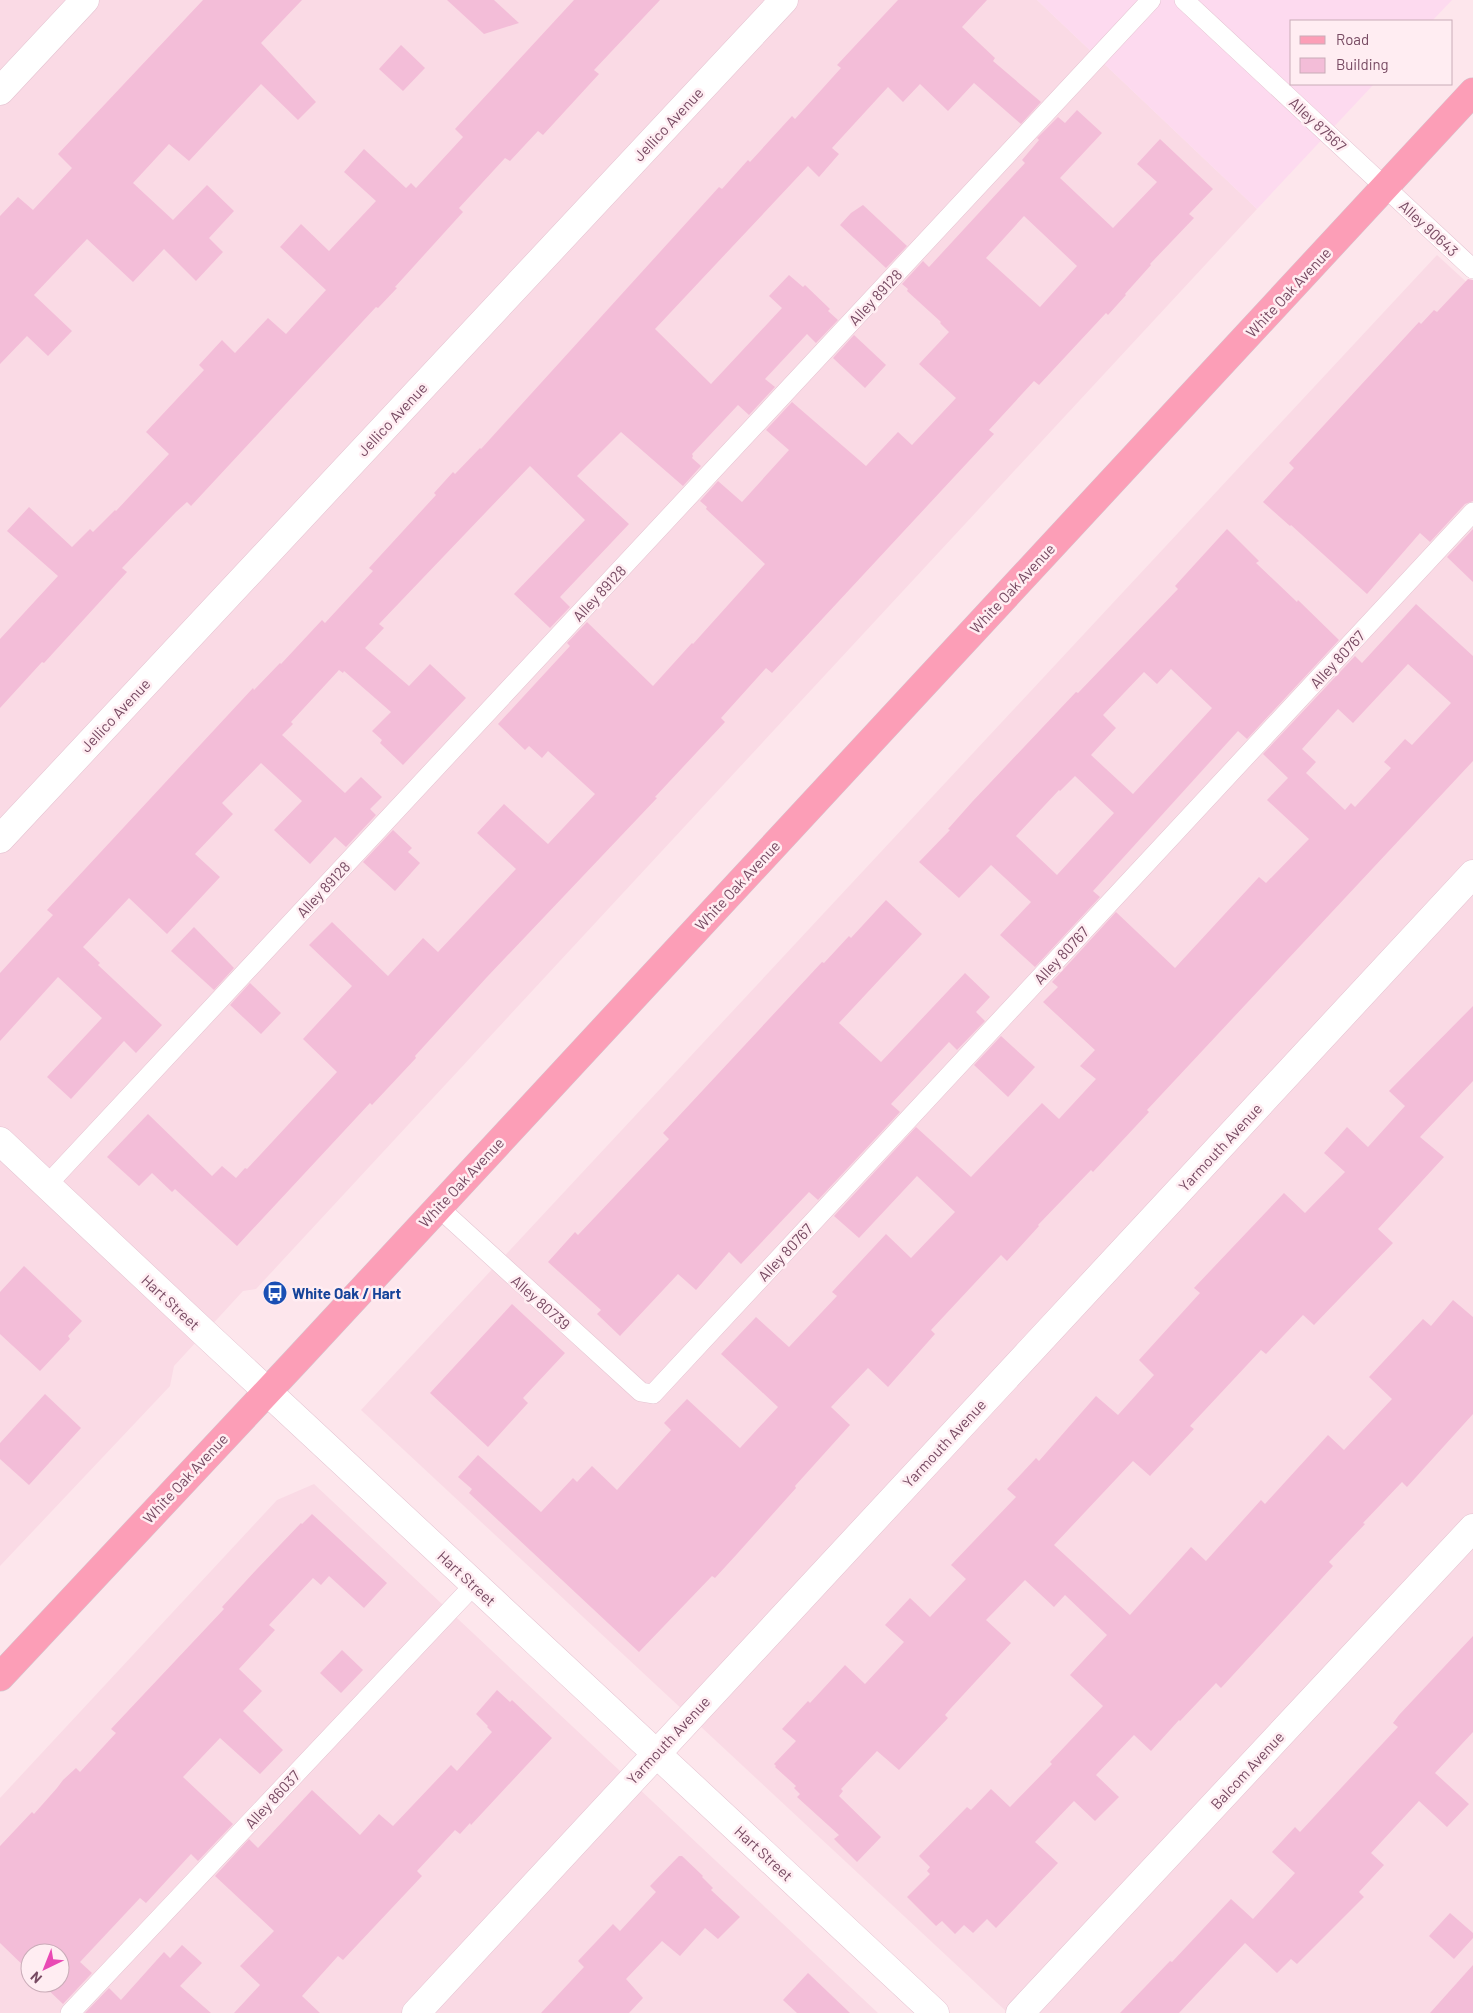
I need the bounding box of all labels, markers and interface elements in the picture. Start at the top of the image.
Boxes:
legend [1290,20,1453,85]
text: Road [1336,30,1369,48]
text: Building [1336,55,1389,73]
street label: Jellico Avenue [629,83,707,165]
street label: Alley 87567 [1286,93,1350,155]
street label: Alley 90643 [1396,196,1462,260]
street label: White Oak Avenue [1242,243,1334,341]
street label: Alley 89128 [844,265,906,329]
street label: Jellico Avenue [353,378,431,460]
street label: White Oak Avenue [966,539,1058,637]
street label: Alley 89128 [568,561,630,625]
street label: Alley 80767 [1306,627,1368,691]
street label: Jellico Avenue [76,674,154,756]
street label: White Oak Avenue [691,836,783,934]
street label: Alley 89128 [292,857,354,921]
street label: Alley 80767 [1030,923,1092,987]
street label: Yarmouth Avenue [1175,1099,1265,1195]
street label: White Oak Avenue [415,1133,507,1231]
street label: Alley 80767 [754,1220,816,1284]
street label: Hart Street [138,1271,204,1333]
street label: Alley 80739 [508,1271,574,1333]
bus stop icon: White Oak / Hart [262,1280,288,1306]
place label: White Oak / Hart [292,1284,401,1302]
street label: Yarmouth Avenue [899,1395,989,1491]
street label: White Oak Avenue [139,1429,231,1527]
street label: Hart Street [434,1547,500,1609]
street label: Yarmouth Avenue [623,1692,713,1788]
street label: Balcom Avenue [1207,1727,1287,1812]
street label: Alley 86037 [241,1766,303,1832]
street label: Hart Street [731,1822,797,1884]
north arrow [20,1943,70,1993]
text: N [27,1968,45,1987]

